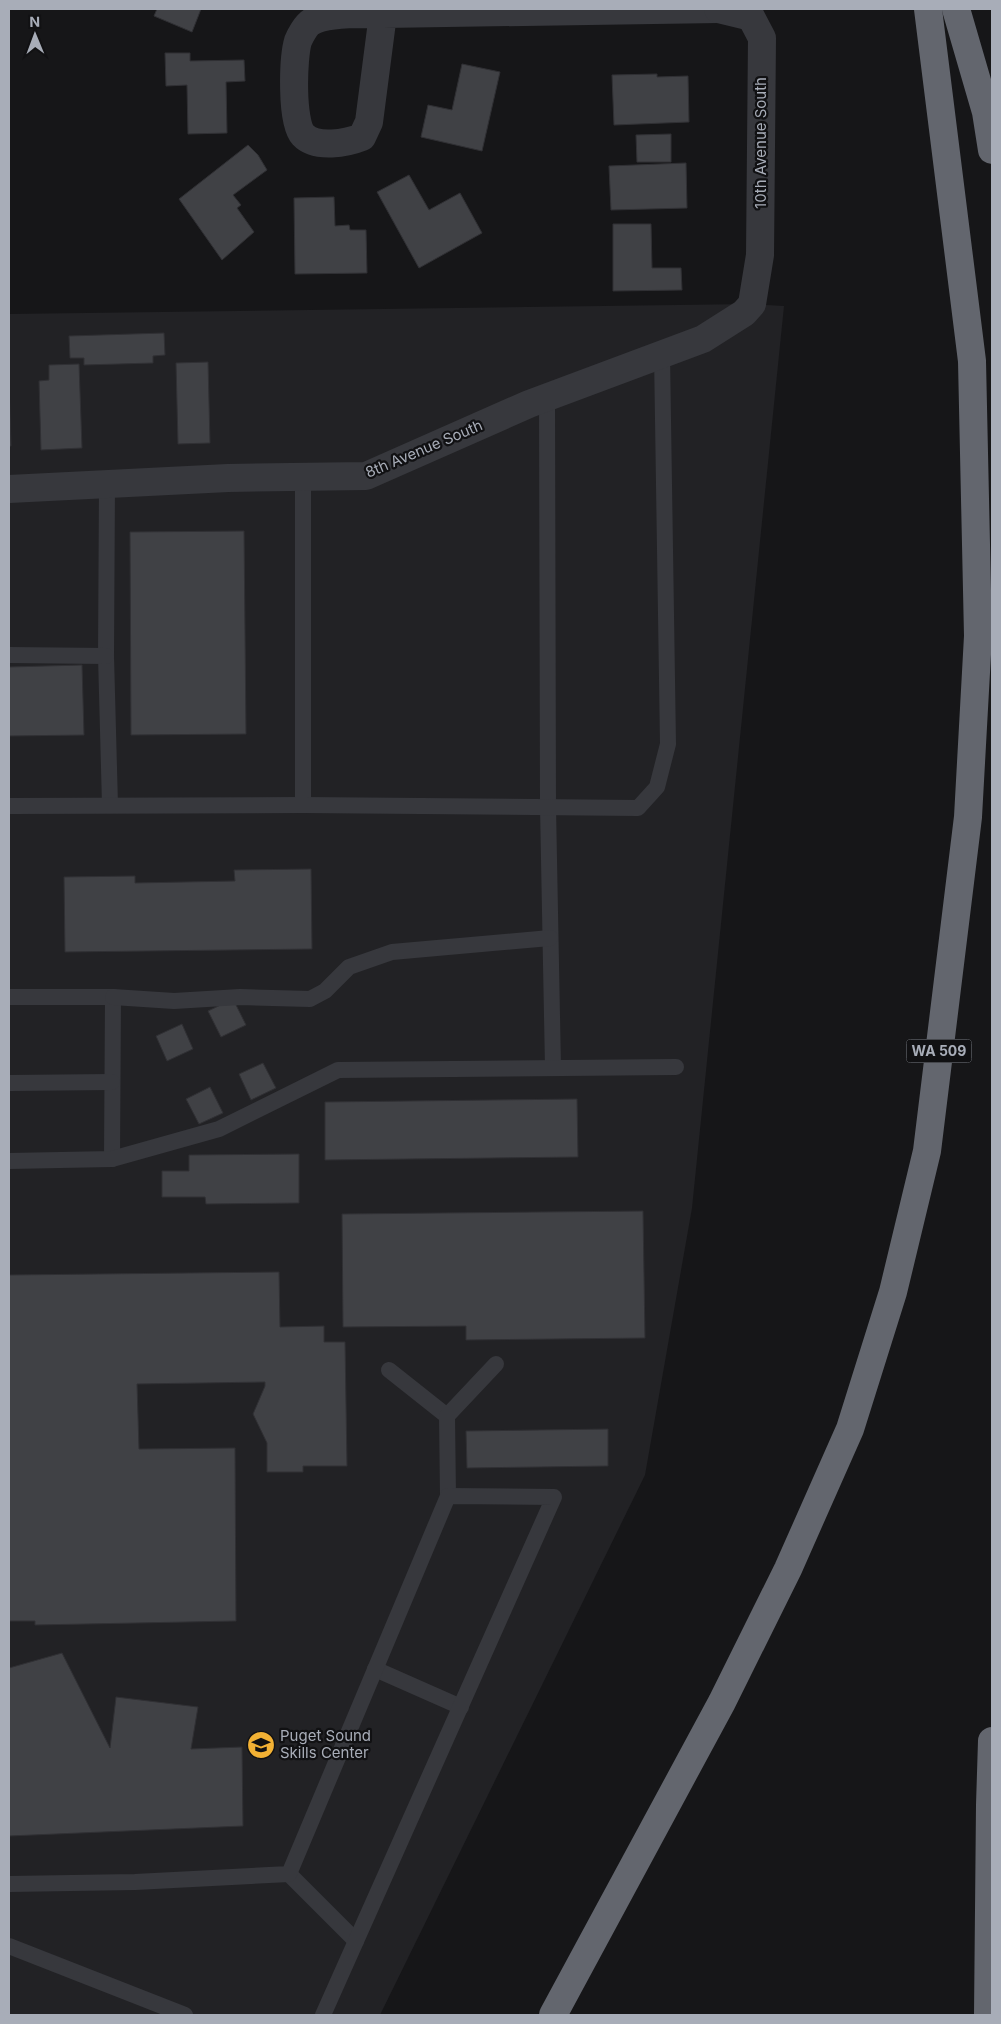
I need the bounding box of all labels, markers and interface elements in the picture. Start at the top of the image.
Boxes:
north arrow [10,10,60,60]
text: N [29,13,40,30]
street label: 10th Avenue South [751,77,770,209]
street label: 8th Avenue South [362,415,485,482]
road number: WA 509 [906,1040,972,1062]
place label: Puget Sound Skills Center [280,1726,371,1762]
school or university icon: Puget Sound Skills Center [246,1730,276,1760]

